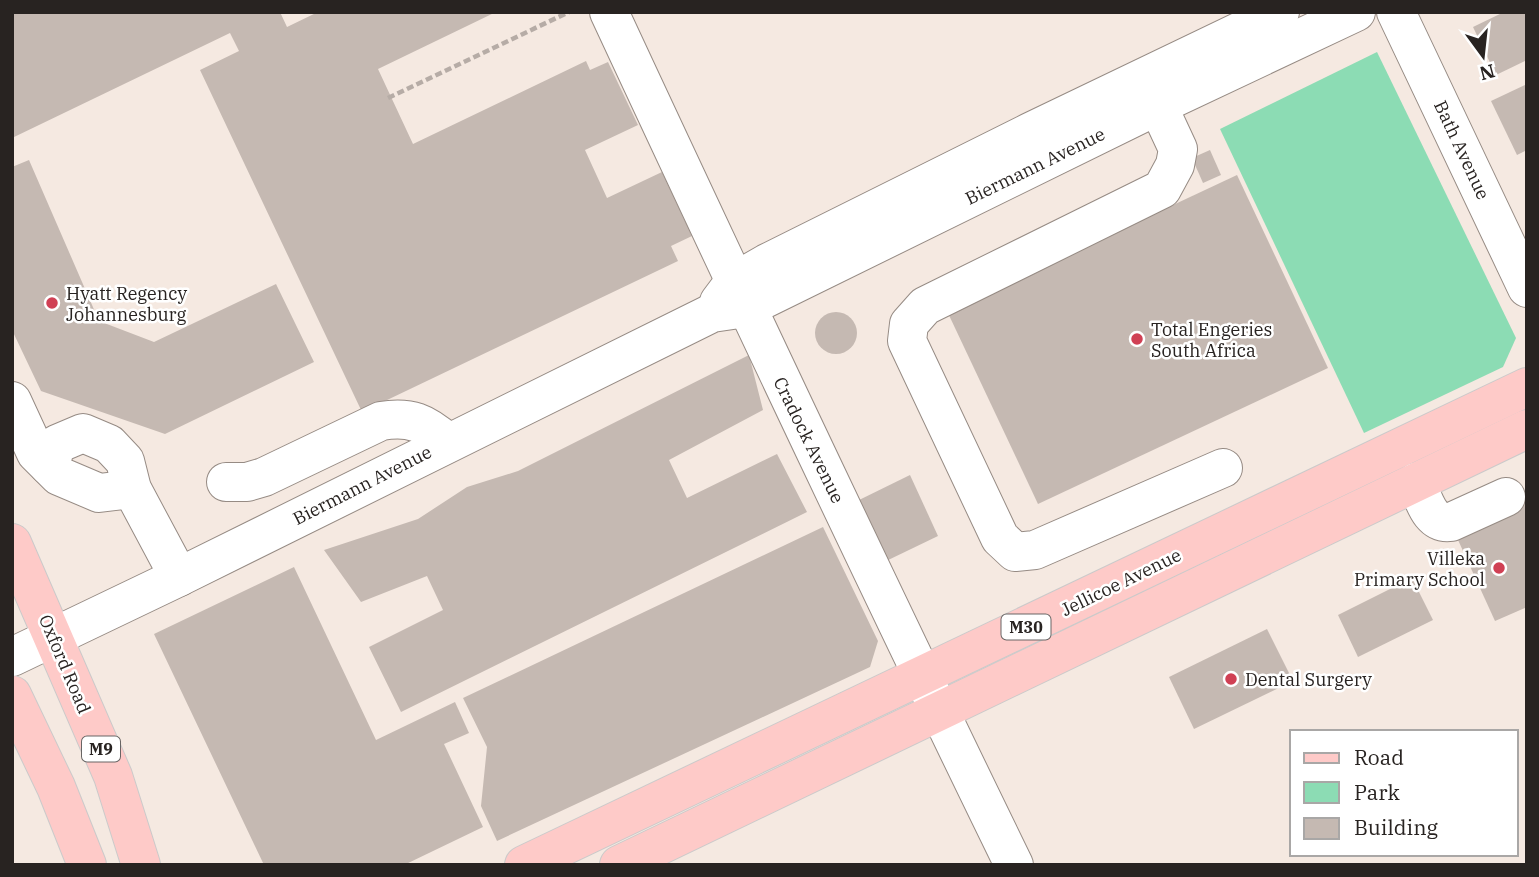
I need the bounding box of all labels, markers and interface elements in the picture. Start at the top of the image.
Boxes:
north arrow [1448,21,1518,91]
text: N [1477,59,1498,86]
street label: Bath Avenue [1429,97,1495,203]
street label: Biermann Avenue [961,122,1109,210]
place label: Hyatt Regency Johannesburg [66,282,187,326]
marker: Hyatt Regency Johannesburg [44,295,60,311]
place label: Total Engeries South Africa [1151,318,1272,362]
marker: Total Engeries South Africa [1129,331,1145,347]
street label: Cradock Avenue [768,373,850,507]
street label: Biermann Avenue [289,440,435,530]
street label: Jellicoe Avenue [1057,543,1185,621]
place label: Villeka Primary School [1354,547,1485,591]
marker: Villeka Primary School [1491,560,1507,576]
street label: Oxford Road [34,611,96,717]
road number: M30 [1002,614,1050,640]
place label: Dental Surgery [1245,668,1372,691]
marker: Dental Surgery [1223,671,1239,687]
legend [1290,730,1518,856]
road number: M9 [82,736,120,762]
text: Road [1354,743,1404,771]
text: Park [1354,778,1401,806]
text: Building [1354,813,1439,841]

